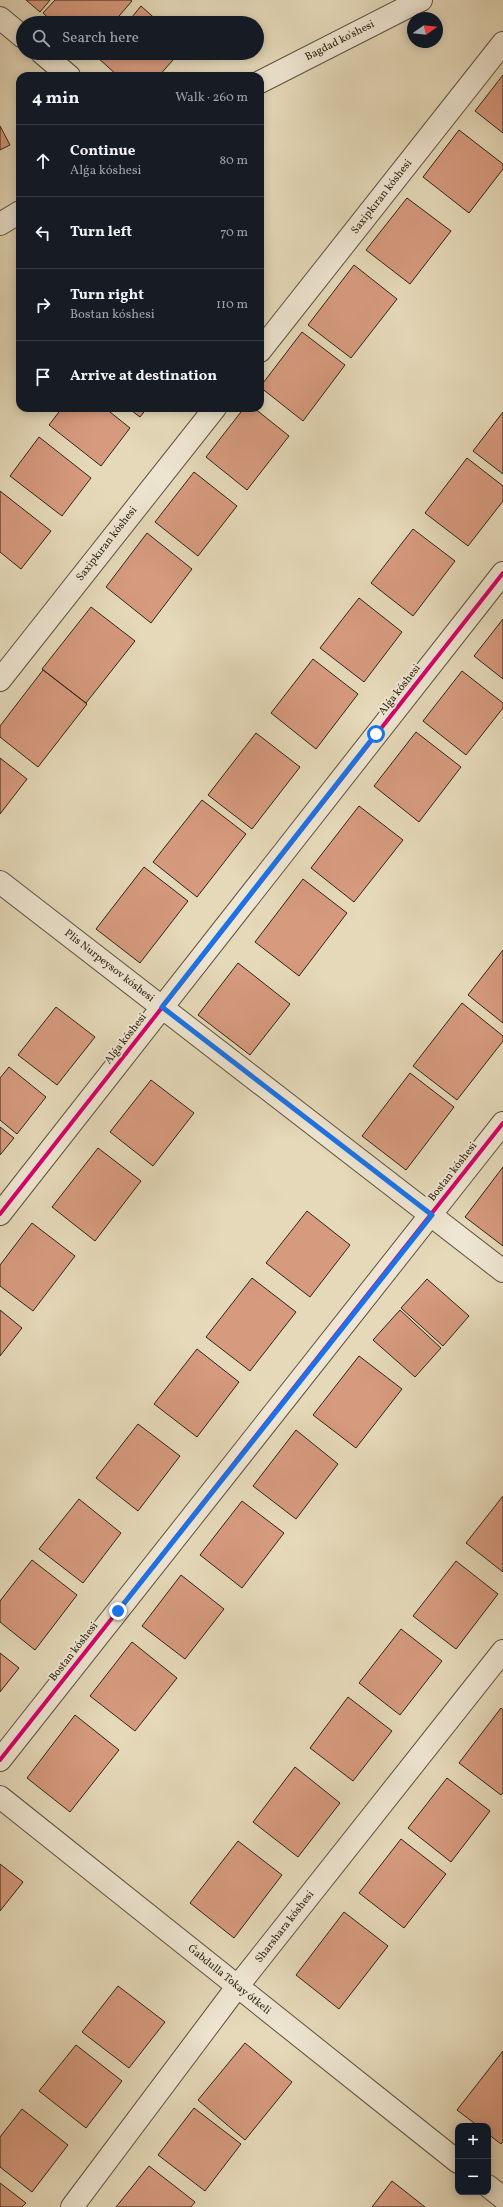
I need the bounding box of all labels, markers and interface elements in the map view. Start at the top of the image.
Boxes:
north arrow [407,12,443,48]
search box [16,16,264,60]
street label: Bagdad ko'shesi [303,17,377,65]
icon: search [30,27,52,49]
text: Search here [62,28,139,49]
text: 4 min [32,87,79,110]
text: Walk · 260 m [175,89,248,107]
text: Continue [70,141,135,162]
icon: ahead [32,150,54,172]
text: 80 m [219,152,248,170]
street label: Saxipkıran kóshesi [348,157,416,237]
text: Alǵa kóshesi [70,162,142,180]
icon: left [32,222,54,244]
text: Turn left [70,222,132,243]
text: 70 m [220,224,248,242]
text: Turn right [70,285,144,306]
icon: right [32,294,54,316]
text: 110 m [216,296,248,314]
text: Bostan kóshesi [70,306,155,324]
icon: arrive [32,366,54,388]
text: Arrive at destination [70,366,217,387]
street label: Saxipkıran kóshesi [73,504,141,584]
street label: Alǵa kóshesi [375,662,425,718]
route start [367,725,385,743]
street label: Plis Nurpeysov kóshesi [61,926,157,1006]
street label: Alǵa kóshesi [101,1011,151,1067]
street label: Bostan kóshesi [425,1139,481,1205]
route end [109,1602,127,1620]
street label: Bostan kóshesi [46,1619,102,1685]
street label: Sharshara kóshesi [252,1888,318,1966]
street label: Ǵabdulla Tokay ótkeli [184,1942,274,2018]
map controls [455,2123,491,2195]
button: + [455,2123,491,2159]
button: − [455,2159,491,2195]

